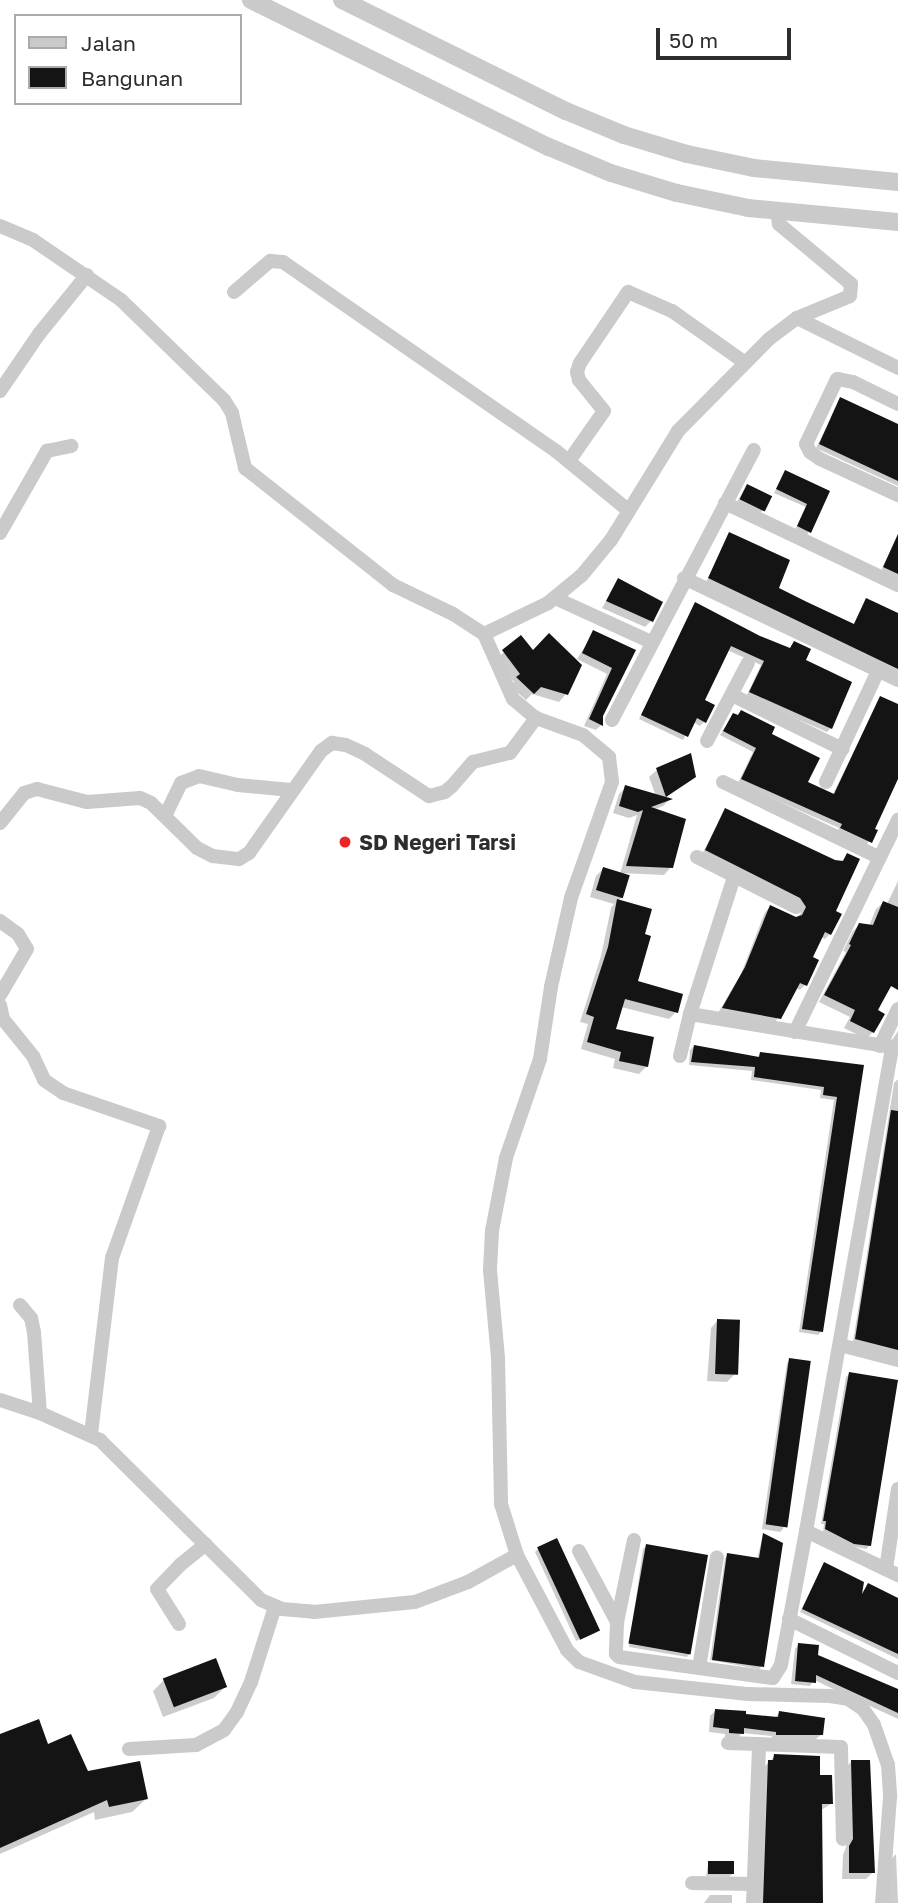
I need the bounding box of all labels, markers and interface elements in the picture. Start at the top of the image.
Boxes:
legend [14,14,242,105]
scale bar [660,14,795,58]
text: 50 m [669,27,718,53]
text: Jalan [81,30,136,56]
text: Bangunan [81,65,183,91]
place label: SD Negeri Tarsi [359,829,516,855]
marker: SD Negeri Tarsi [337,834,353,850]

